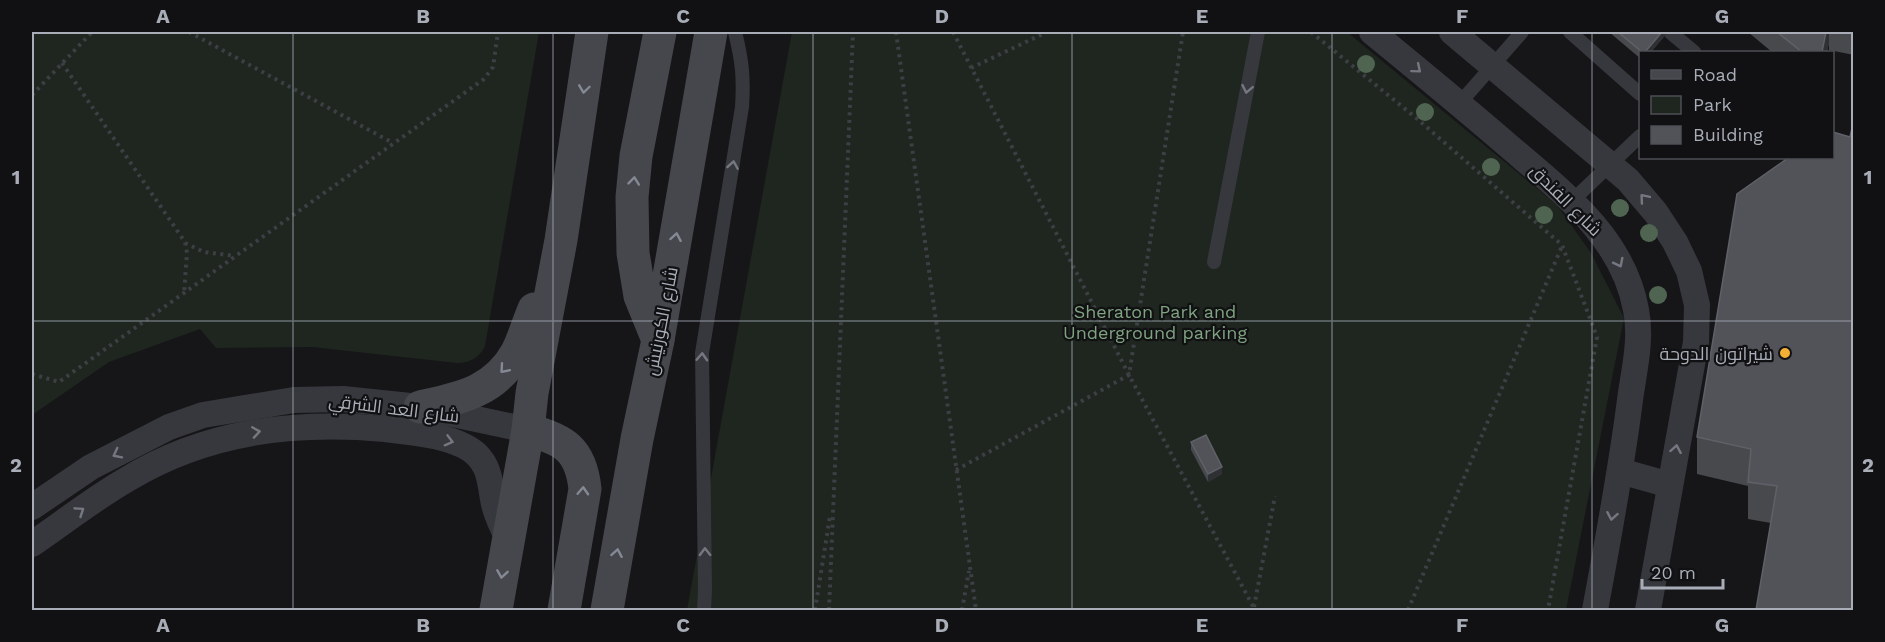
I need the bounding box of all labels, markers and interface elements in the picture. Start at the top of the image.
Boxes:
text: A [156,4,170,28]
text: B [416,4,430,28]
text: C [676,4,690,28]
text: D [935,4,949,28]
text: E [1196,4,1208,28]
text: F [1456,4,1468,28]
text: G [1715,4,1729,28]
legend [1639,51,1834,159]
one-way arrow [1410,61,1421,72]
text: Road [1693,64,1737,85]
one-way arrow [1241,84,1254,94]
one-way arrow [578,85,590,94]
text: Park [1693,94,1732,115]
text: Building [1693,124,1763,145]
one-way arrow [726,160,738,169]
street label: شارع الفندق [1524,160,1606,242]
text: 1 [12,165,20,189]
text: 1 [1864,165,1872,189]
one-way arrow [627,176,640,185]
one-way arrow [1640,194,1651,205]
one-way arrow [669,233,682,243]
one-way arrow [1612,257,1624,268]
street label: شارع الكورنيش [640,265,684,378]
park label: Sheraton Park and Underground parking [1063,301,1247,343]
place label: شيراتون الدوحة [1660,343,1773,365]
marker: شيراتون الدوحة [1778,346,1792,360]
one-way arrow [696,353,709,362]
one-way arrow [500,363,511,373]
street label: شارع العد الشرقي [327,390,461,430]
one-way arrow [251,427,261,439]
one-way arrow [443,434,454,446]
one-way arrow [1670,445,1682,454]
one-way arrow [113,447,123,458]
text: 2 [10,453,22,477]
text: 2 [1862,453,1874,477]
one-way arrow [577,486,590,495]
one-way arrow [73,507,84,518]
one-way arrow [1606,510,1619,520]
one-way arrow [611,548,623,558]
one-way arrow [698,548,711,557]
scale bar [1642,552,1723,590]
text: 20 m [1651,562,1696,583]
one-way arrow [496,569,509,579]
text: A [156,613,170,637]
text: B [416,613,430,637]
text: C [676,613,690,637]
text: D [935,613,949,637]
text: E [1196,613,1208,637]
text: F [1456,613,1468,637]
text: G [1715,613,1729,637]

